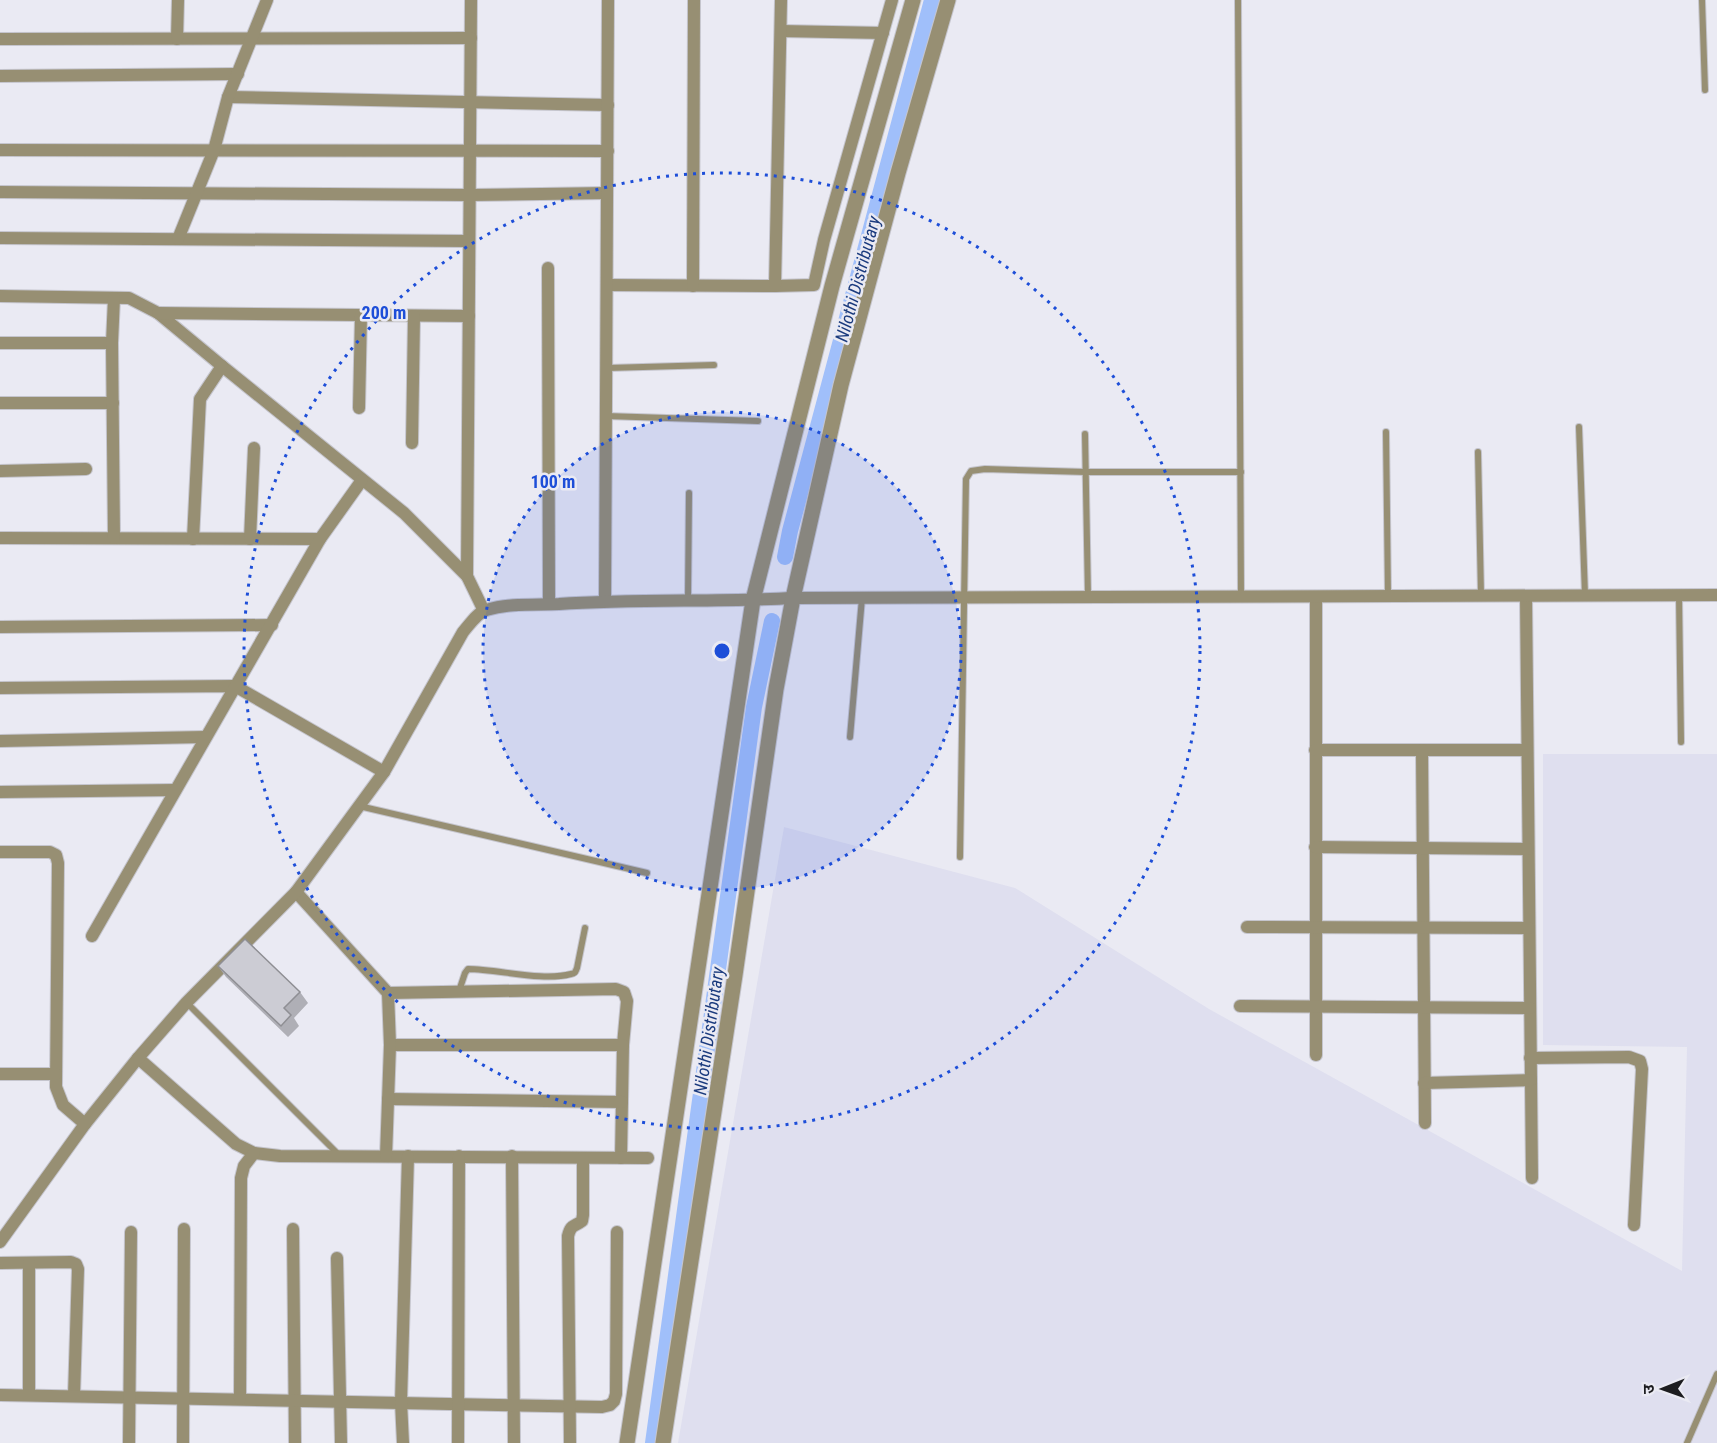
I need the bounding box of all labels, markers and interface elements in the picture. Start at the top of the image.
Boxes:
water label: Nilothi Distributary [831,213,885,344]
text: 200 m [362,302,406,323]
text: 100 m [531,471,575,492]
centre of rings [712,641,732,661]
water label: Nilothi Distributary [689,965,728,1096]
north arrow [1633,1359,1693,1419]
text: उ [1639,1384,1658,1394]

